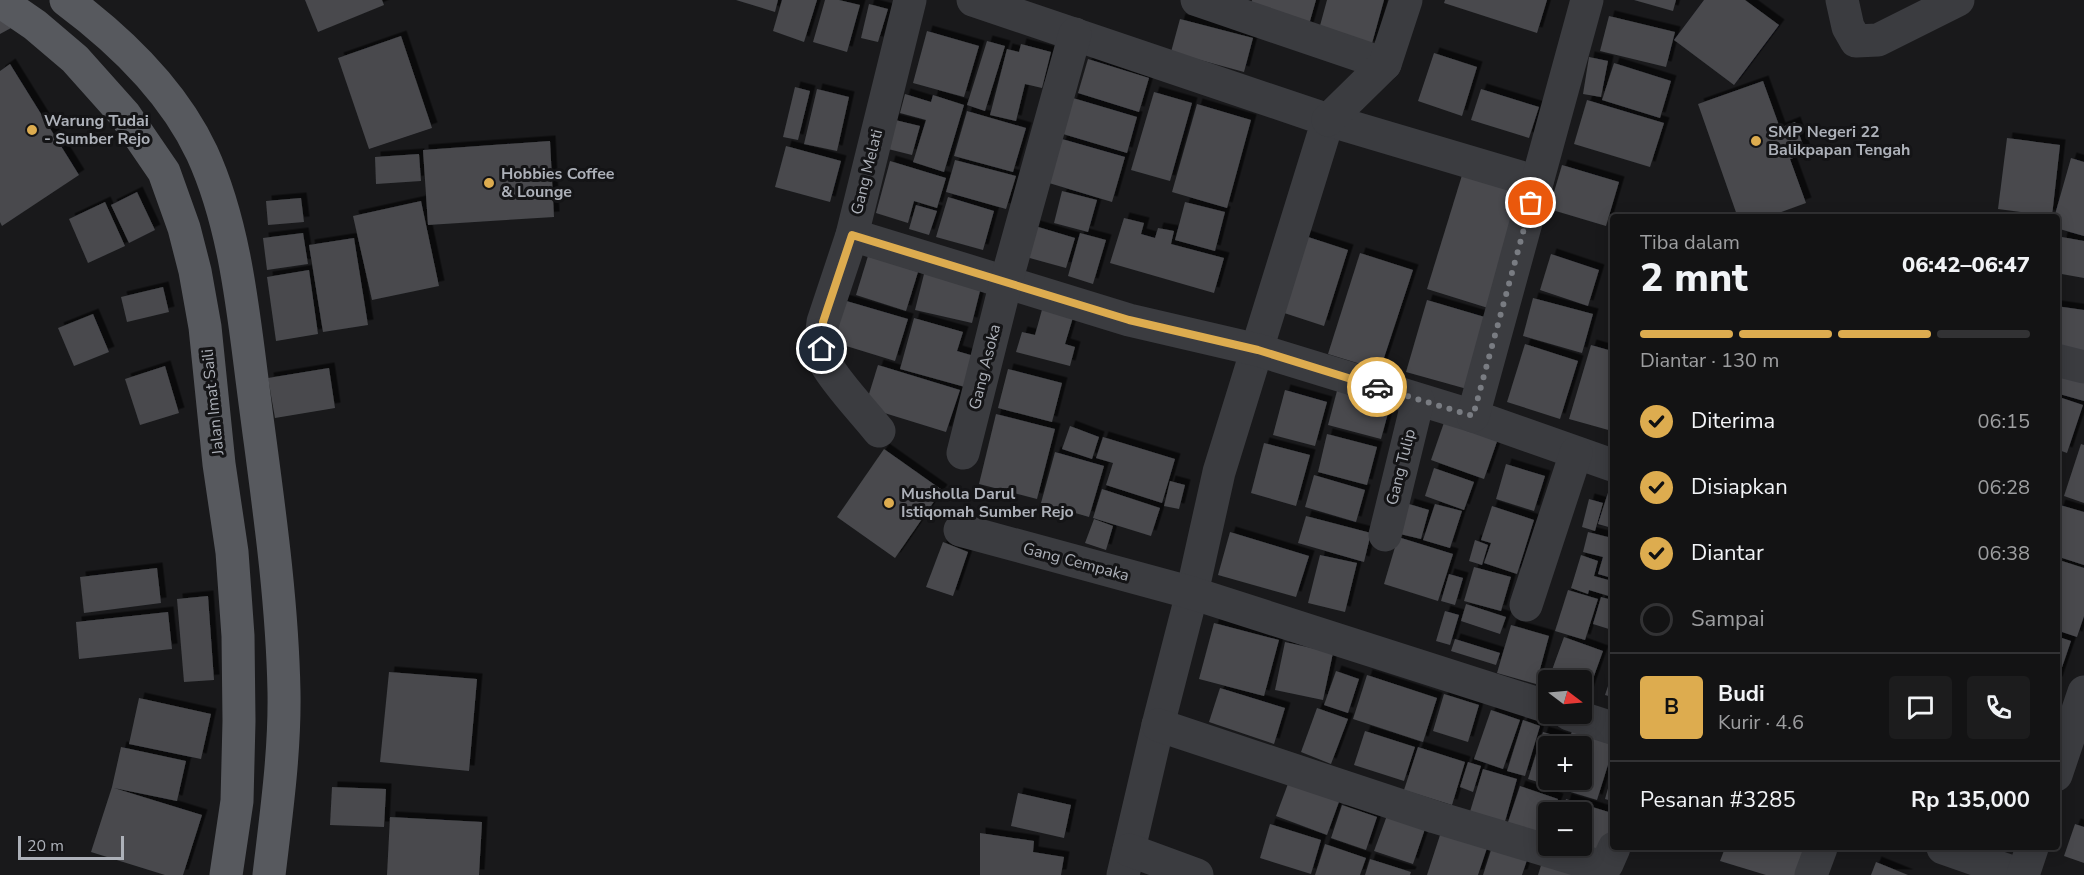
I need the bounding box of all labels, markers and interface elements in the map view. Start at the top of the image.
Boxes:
place label: Warung Tudai - Sumber Rejo [44,110,150,150]
place label: SMP Negeri 22 Balikpapan Tengah [1768,121,1910,161]
marker: Warung Tudai - Sumber Rejo [25,123,39,137]
street label: Gang Melati [846,127,888,217]
marker: SMP Negeri 22 Balikpapan Tengah [1749,134,1763,148]
place label: Hobbies Coffee & Lounge [501,163,615,203]
marker: Hobbies Coffee & Lounge [482,176,496,190]
pin [1505,177,1556,228]
icon: bag [1514,186,1547,219]
text: Tiba dalam [1640,229,1740,256]
text: 06:42–06:47 [1902,250,2030,280]
text: 2 mnt [1640,252,1748,305]
street label: Gang Asoka [964,322,1006,412]
pin [796,323,847,374]
icon: home [805,332,838,365]
text: Diantar · 130 m [1640,347,1779,374]
street label: Jalan Imat Saili [196,348,230,457]
courier [1347,357,1407,417]
icon: car [1361,371,1394,404]
icon: check [1640,405,1673,438]
text: Diterima [1691,406,1775,436]
text: 06:15 [1977,408,2030,435]
street label: Gang Tulip [1381,427,1421,507]
icon: check [1640,471,1673,504]
text: Disiapkan [1691,472,1788,502]
text: 06:28 [1977,474,2030,501]
place label: Musholla Darul Istiqomah Sumber Rejo [901,483,1074,523]
marker: Musholla Darul Istiqomah Sumber Rejo [882,496,896,510]
street label: Gang Cempaka [1020,537,1132,587]
icon: check [1640,537,1673,570]
text: Diantar [1691,538,1764,568]
text: 06:38 [1977,540,2030,567]
text: Sampai [1691,604,1765,634]
north arrow [1538,670,1592,724]
map controls [1538,670,1592,856]
button: chat [1889,676,1952,739]
button: phone [1967,676,2030,739]
text: Budi [1718,679,1765,709]
text: B [1664,692,1679,722]
text: Kurir · 4.6 [1718,709,1804,736]
button: + [1538,736,1592,790]
text: Pesanan #3285 [1640,785,1796,815]
text: Rp 135,000 [1911,785,2030,815]
button: − [1538,802,1592,856]
scale bar [18,833,124,860]
text: 20 m [27,835,64,857]

